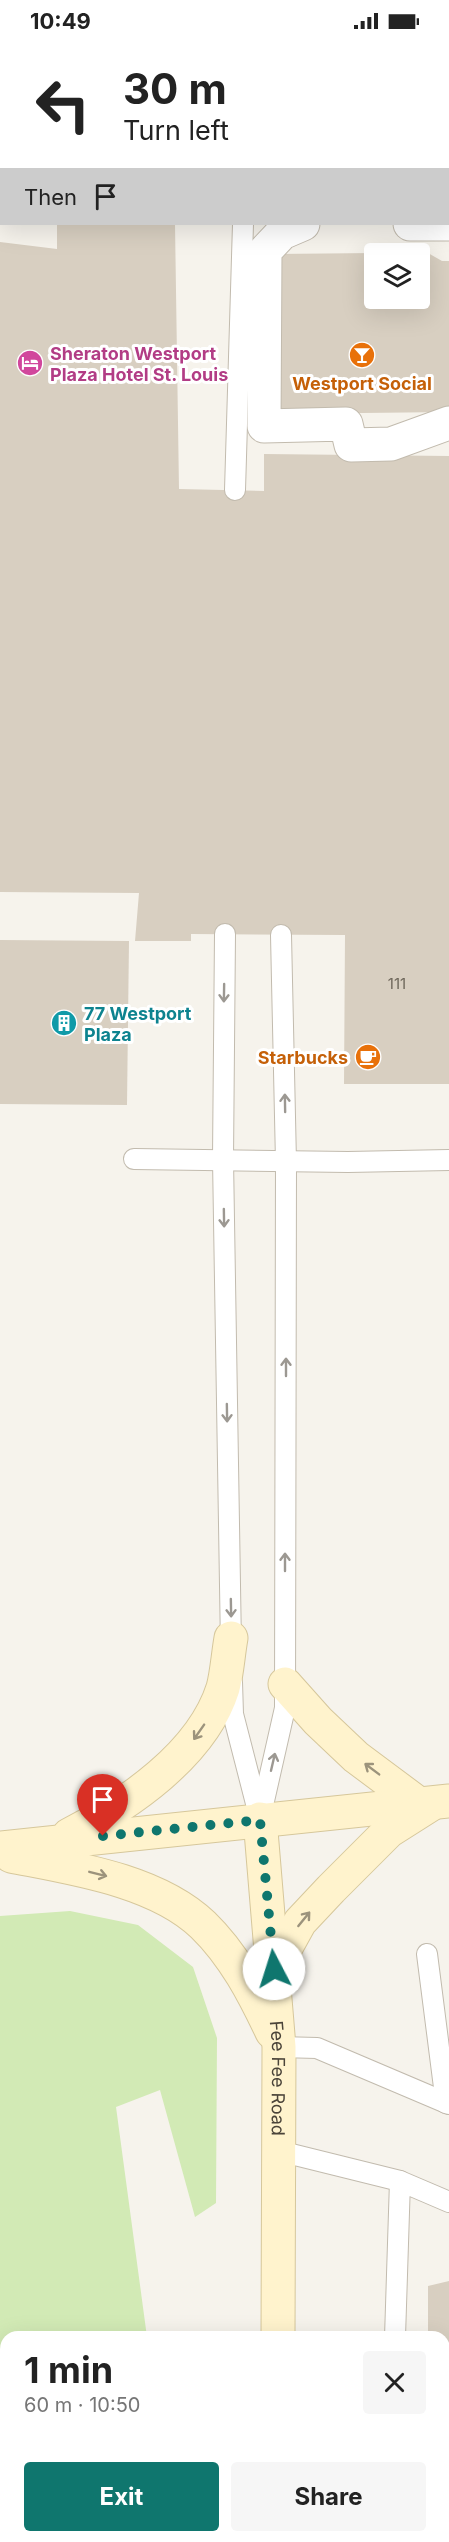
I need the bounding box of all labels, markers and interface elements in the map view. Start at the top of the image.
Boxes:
text: 10:49 [30,8,91,34]
text: 30 m [123,63,227,114]
icon: left [24,66,102,144]
text: Turn left [123,114,229,147]
icon: arrive [89,180,122,213]
text: Then [24,184,77,210]
map controls [364,243,430,309]
button: layers [364,243,430,309]
bar icon: Westport Social [347,340,377,370]
place label: Sheraton Westport Plaza Hotel St. Louis [50,343,228,385]
hotel icon: Sheraton Westport Plaza Hotel St. Louis [15,348,45,378]
place label: Westport Social [292,373,432,394]
house number: 111 [388,974,406,993]
one-way arrow [219,982,230,1002]
place label: 77 Westport Plaza [84,1003,192,1045]
building icon: 77 Westport Plaza [49,1008,79,1038]
cafe icon: Starbucks [353,1042,383,1072]
place label: Starbucks [258,1047,348,1068]
one-way arrow [279,1094,291,1114]
one-way arrow [218,1207,230,1227]
one-way arrow [280,1358,292,1378]
one-way arrow [222,1402,233,1422]
one-way arrow [279,1553,291,1573]
one-way arrow [225,1597,237,1617]
one-way arrow [193,1723,205,1739]
one-way arrow [268,1753,279,1773]
one-way arrow [364,1762,380,1775]
pin [77,1774,128,1836]
icon: arrive [86,1783,119,1816]
one-way arrow [89,1868,108,1880]
one-way arrow [297,1911,310,1927]
position arrow [242,1937,306,2001]
street label: Fee Fee Road [266,2020,290,2136]
text: 1 min [24,2348,113,2392]
button: close [363,2351,426,2414]
text: 60 m · 10:50 [24,2393,140,2417]
button: Exit [24,2462,219,2531]
button: Share [231,2462,426,2531]

